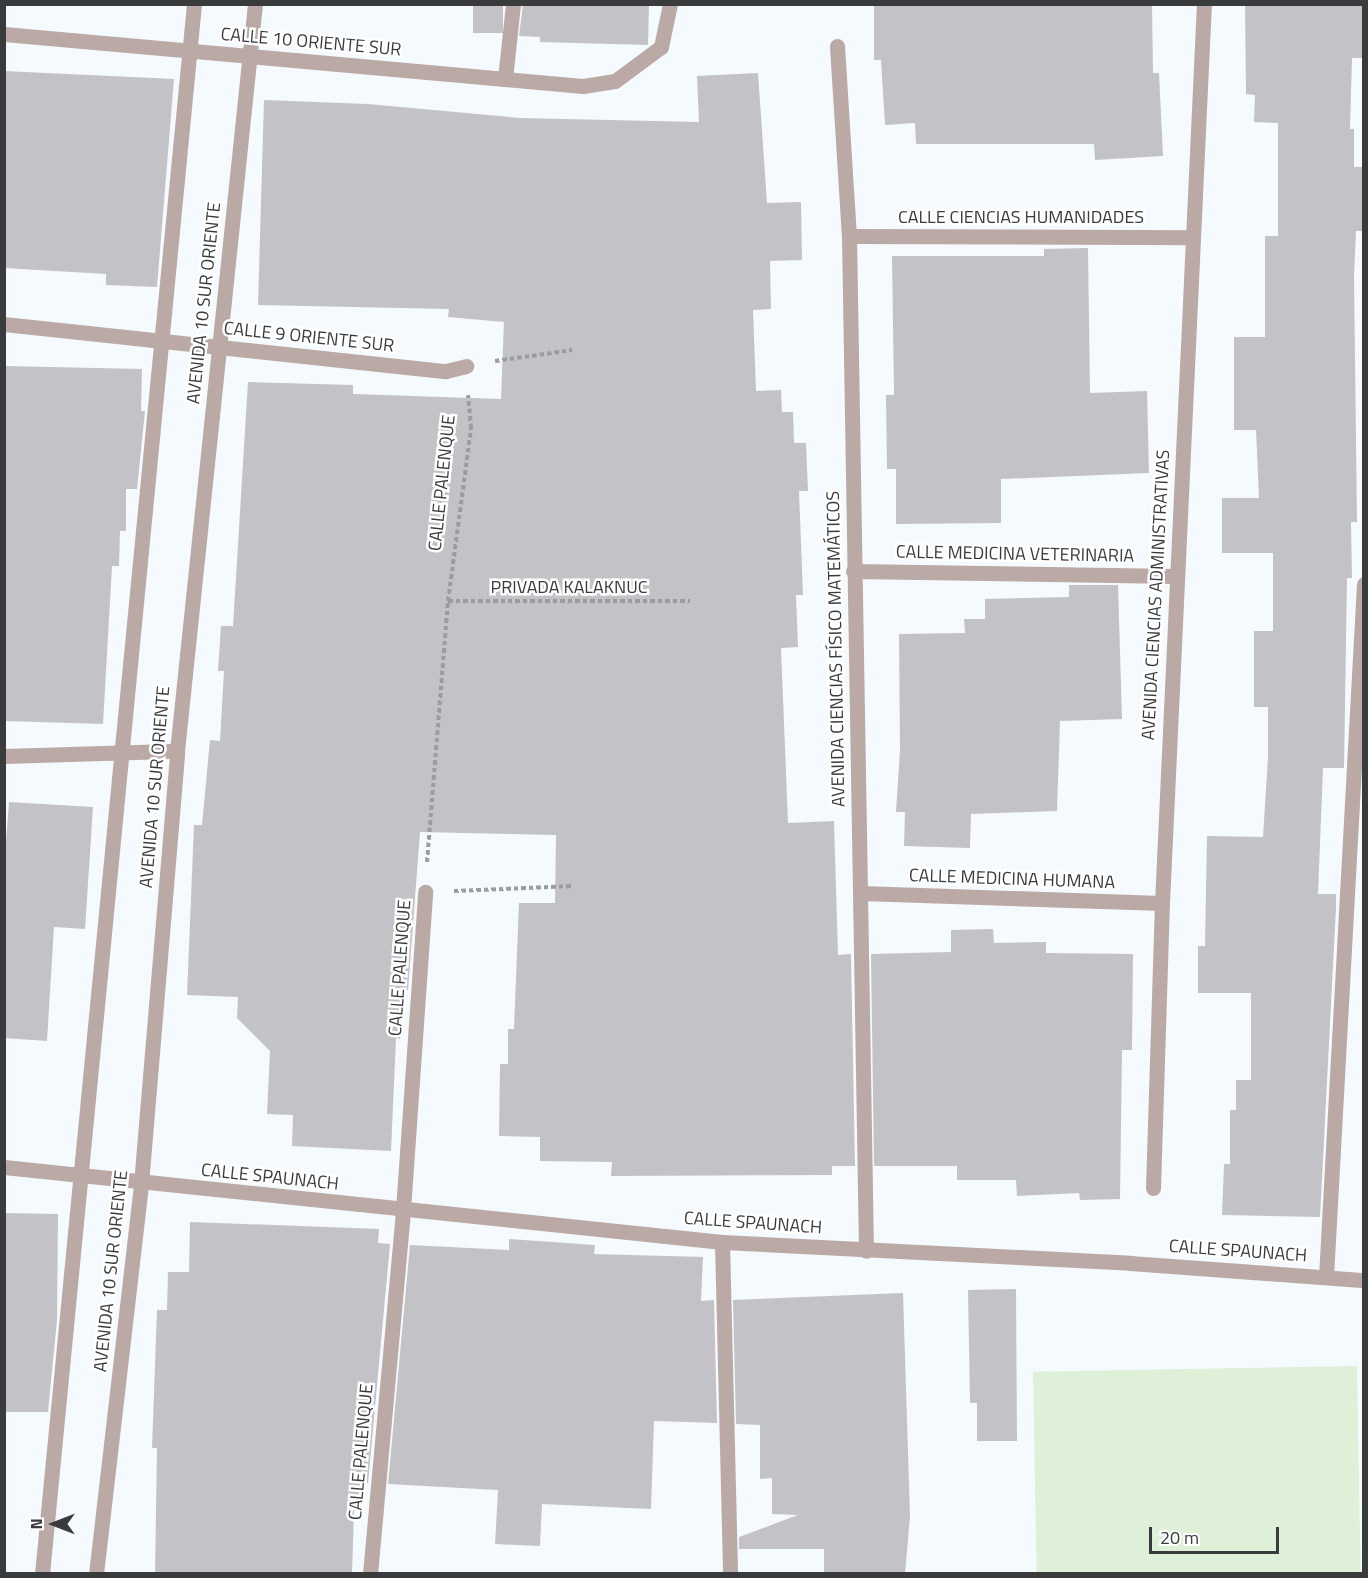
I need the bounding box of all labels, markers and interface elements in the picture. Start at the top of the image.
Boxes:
street label: CALLE 10 ORIENTE SUR [220,23,402,61]
street label: AVENIDA 10 SUR ORIENTE [183,201,225,405]
street label: CALLE CIENCIAS HUMANIDADES [898,206,1144,228]
street label: CALLE 9 ORIENTE SUR [223,317,395,357]
street label: CALLE PALENQUE [424,414,460,552]
street label: AVENIDA CIENCIAS ADMINISTRATIVAS [1138,449,1174,741]
street label: AVENIDA CIENCIAS FÍSICO MATEMÁTICOS [822,491,850,807]
street label: CALLE MEDICINA VETERINARIA [896,541,1134,567]
street label: PRIVADA KALAKNUC [490,576,648,598]
street label: AVENIDA 10 SUR ORIENTE [135,685,175,889]
street label: CALLE MEDICINA HUMANA [909,865,1115,893]
street label: CALLE PALENQUE [384,899,416,1037]
street label: CALLE SPAUNACH [200,1159,340,1195]
street label: AVENIDA 10 SUR ORIENTE [90,1169,132,1373]
street label: CALLE SPAUNACH [683,1207,823,1239]
street label: CALLE SPAUNACH [1168,1235,1308,1267]
street label: CALLE PALENQUE [344,1383,378,1521]
north arrow [24,1494,84,1554]
scale bar [1152,1515,1282,1553]
text: N [24,1518,48,1530]
text: 20 m [1160,1524,1199,1551]

